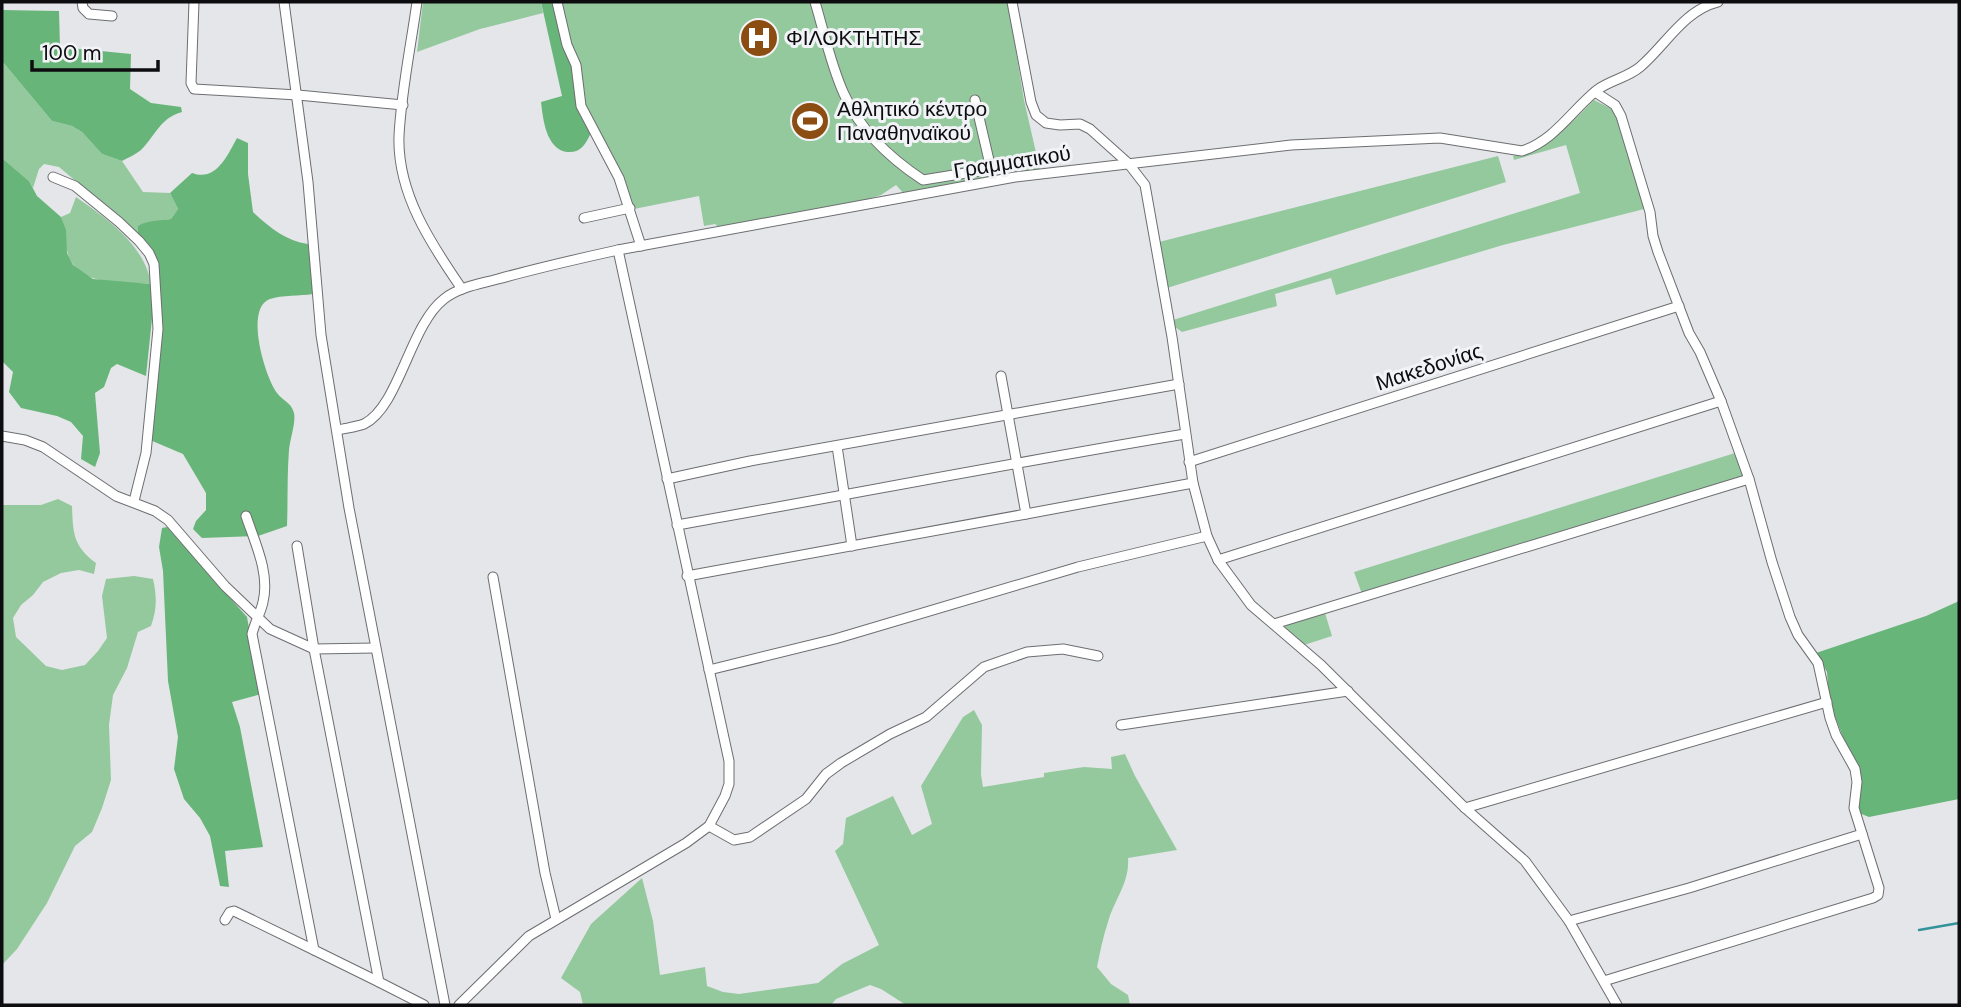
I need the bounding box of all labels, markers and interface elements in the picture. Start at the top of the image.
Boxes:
hospital icon: ΦΙΛΟΚΤΗΤΗΣ [738,17,780,59]
place label: ΦΙΛΟΚΤΗΤΗΣ [786,24,922,52]
scale bar [32,28,158,72]
text: 100 m [42,39,102,67]
place label: Αθλητικό κέντρο Παναθηναϊκού [837,95,987,147]
sports icon: Αθλητικό κέντρο Παναθηναϊκού [789,100,831,142]
street label: Γραμματικού [951,139,1073,185]
street label: Μακεδονίας [1372,337,1486,397]

